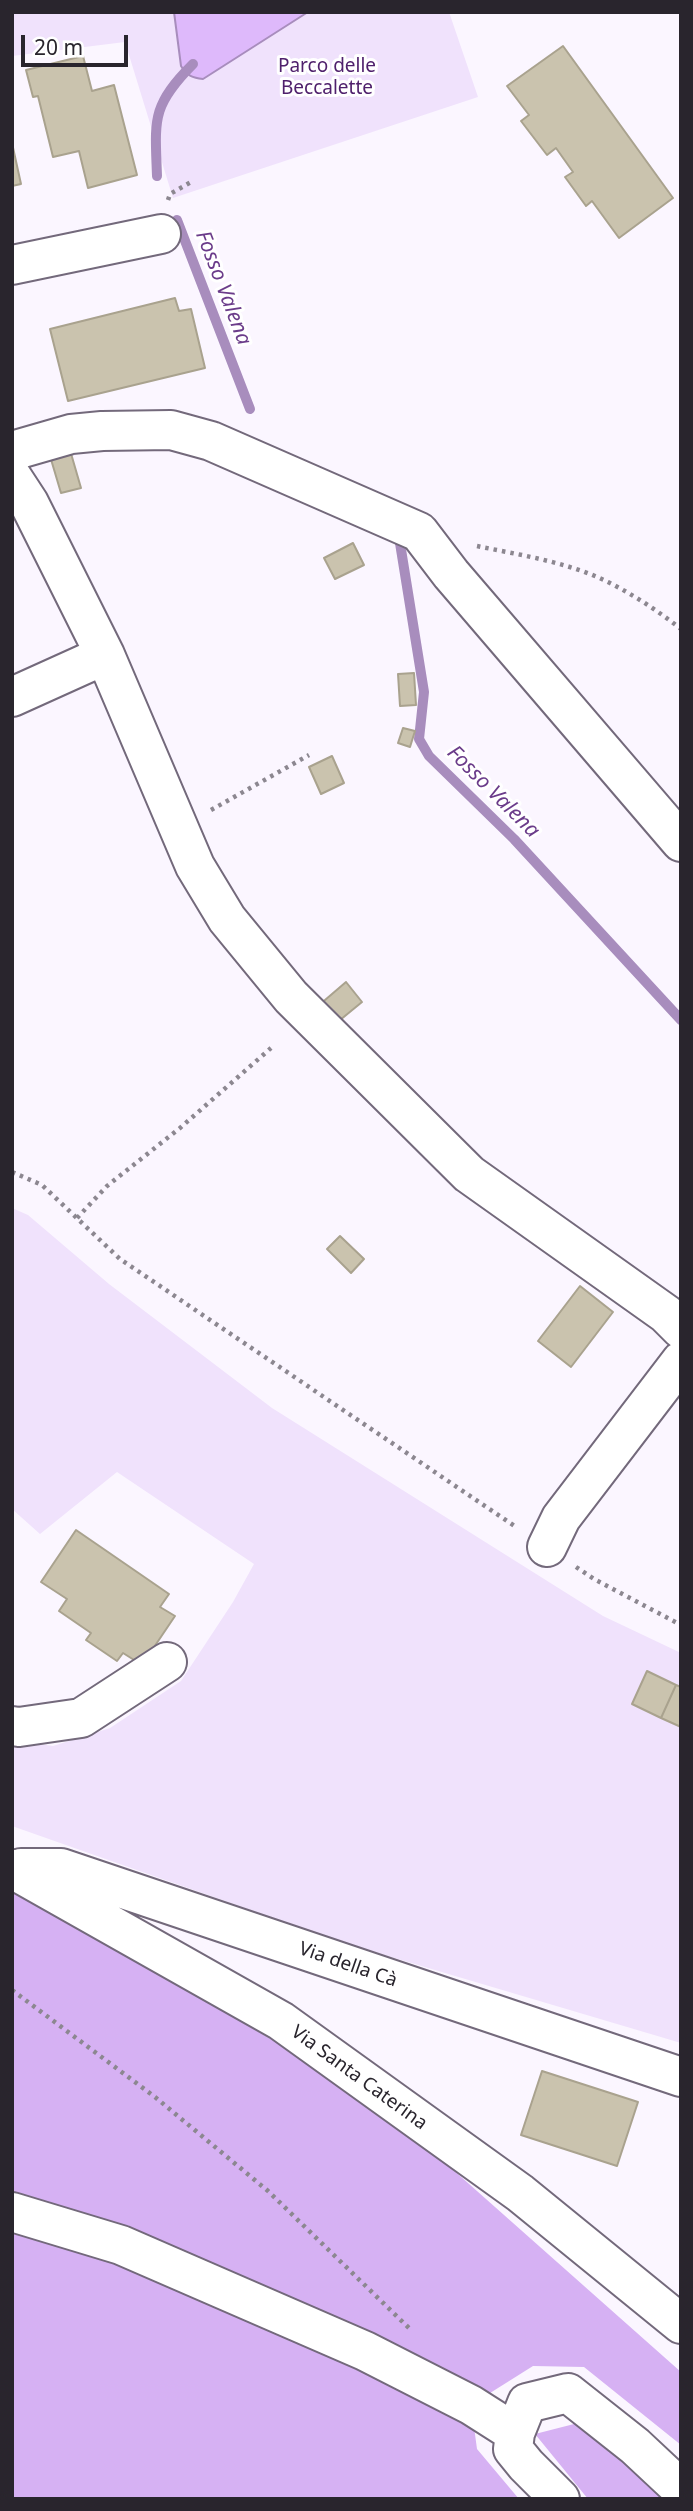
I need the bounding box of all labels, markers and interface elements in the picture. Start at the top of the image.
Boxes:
scale bar [24,21,131,65]
text: 20 m [34,33,83,61]
park label: Parco delle Beccalette [278,56,376,100]
water label: Fosso Valena [190,227,256,349]
water label: Fosso Valena [442,741,544,843]
street label: Via della Cà [296,1938,400,1992]
street label: Via Santa Caterina [287,2021,431,2135]

